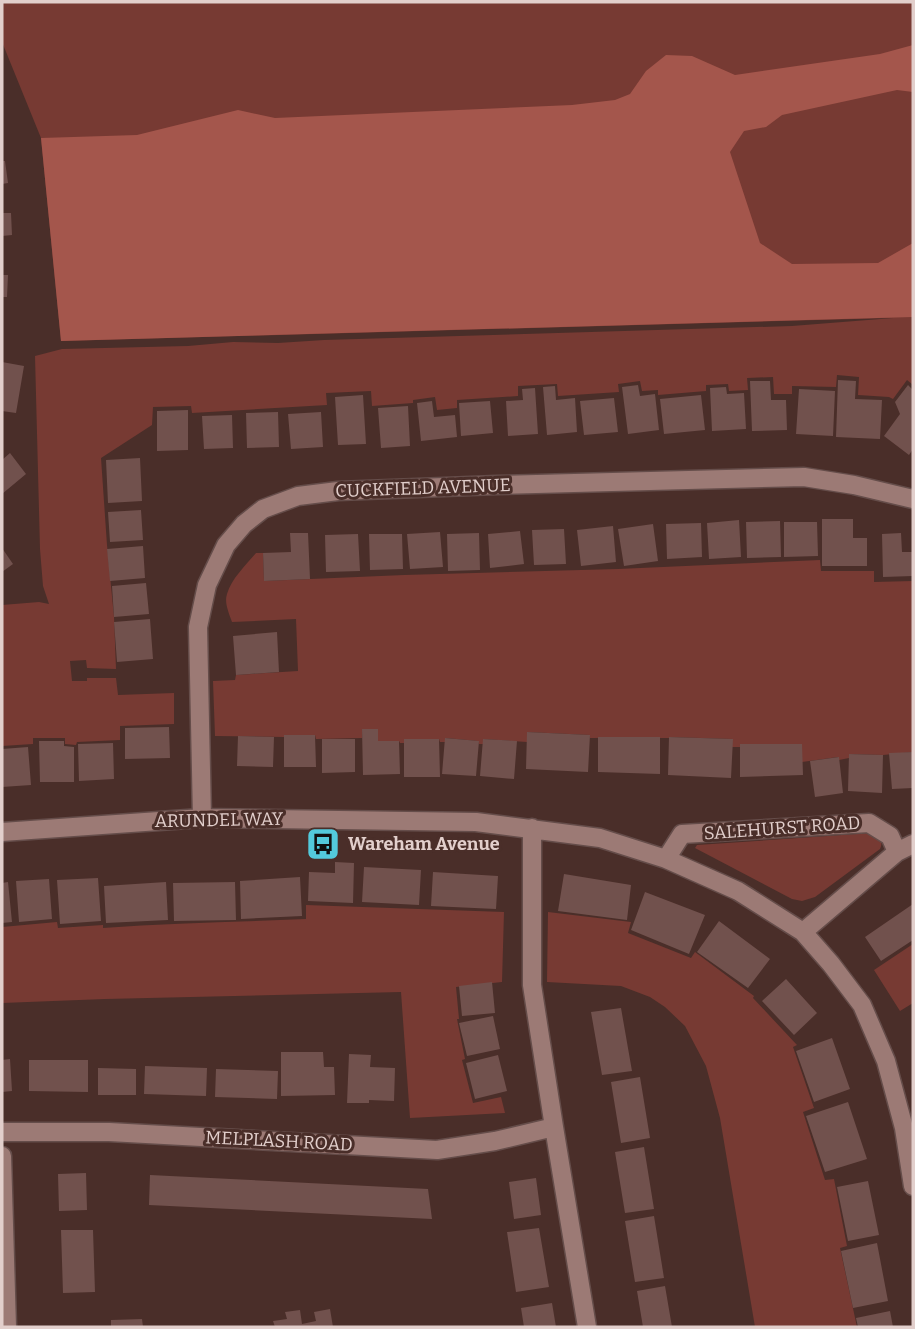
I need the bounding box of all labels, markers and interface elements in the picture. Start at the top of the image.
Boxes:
street label: CUCKFIELD AVENUE [335,474,511,502]
street label: ARUNDEL WAY [155,808,284,832]
street label: SALEHURST ROAD [703,812,861,844]
bus stop icon: Wareham Avenue [304,825,342,863]
place label: Wareham Avenue [348,833,500,855]
street label: MELPLASH ROAD [205,1126,353,1156]

